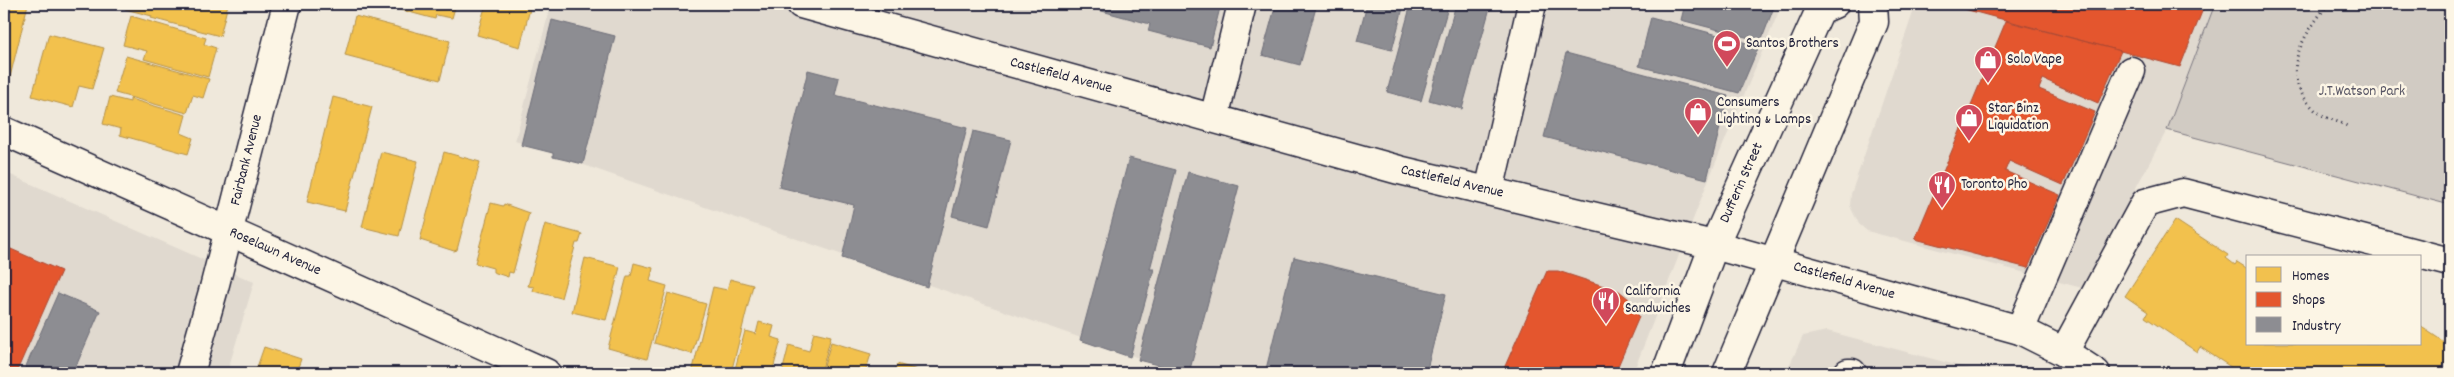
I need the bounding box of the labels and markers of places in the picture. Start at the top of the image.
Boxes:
sports icon: Santos Brothers [1712,29,1742,68]
place label: Santos Brothers [1746,33,1839,55]
shop icon: Solo Vape [1973,45,2003,84]
place label: Solo Vape [2007,49,2062,71]
place label: Consumers Lighting & Lamps [1717,92,1811,131]
shop icon: Consumers Lighting & Lamps [1683,97,1713,136]
place label: Star Binz Liquidation [1988,98,2049,137]
shop icon: Star Binz Liquidation [1954,103,1984,142]
restaurant icon: Toronto Pho [1927,170,1957,209]
place label: Toronto Pho [1961,174,2028,196]
place label: California Sandwiches [1625,281,1691,320]
restaurant icon: California Sandwiches [1591,286,1621,325]

